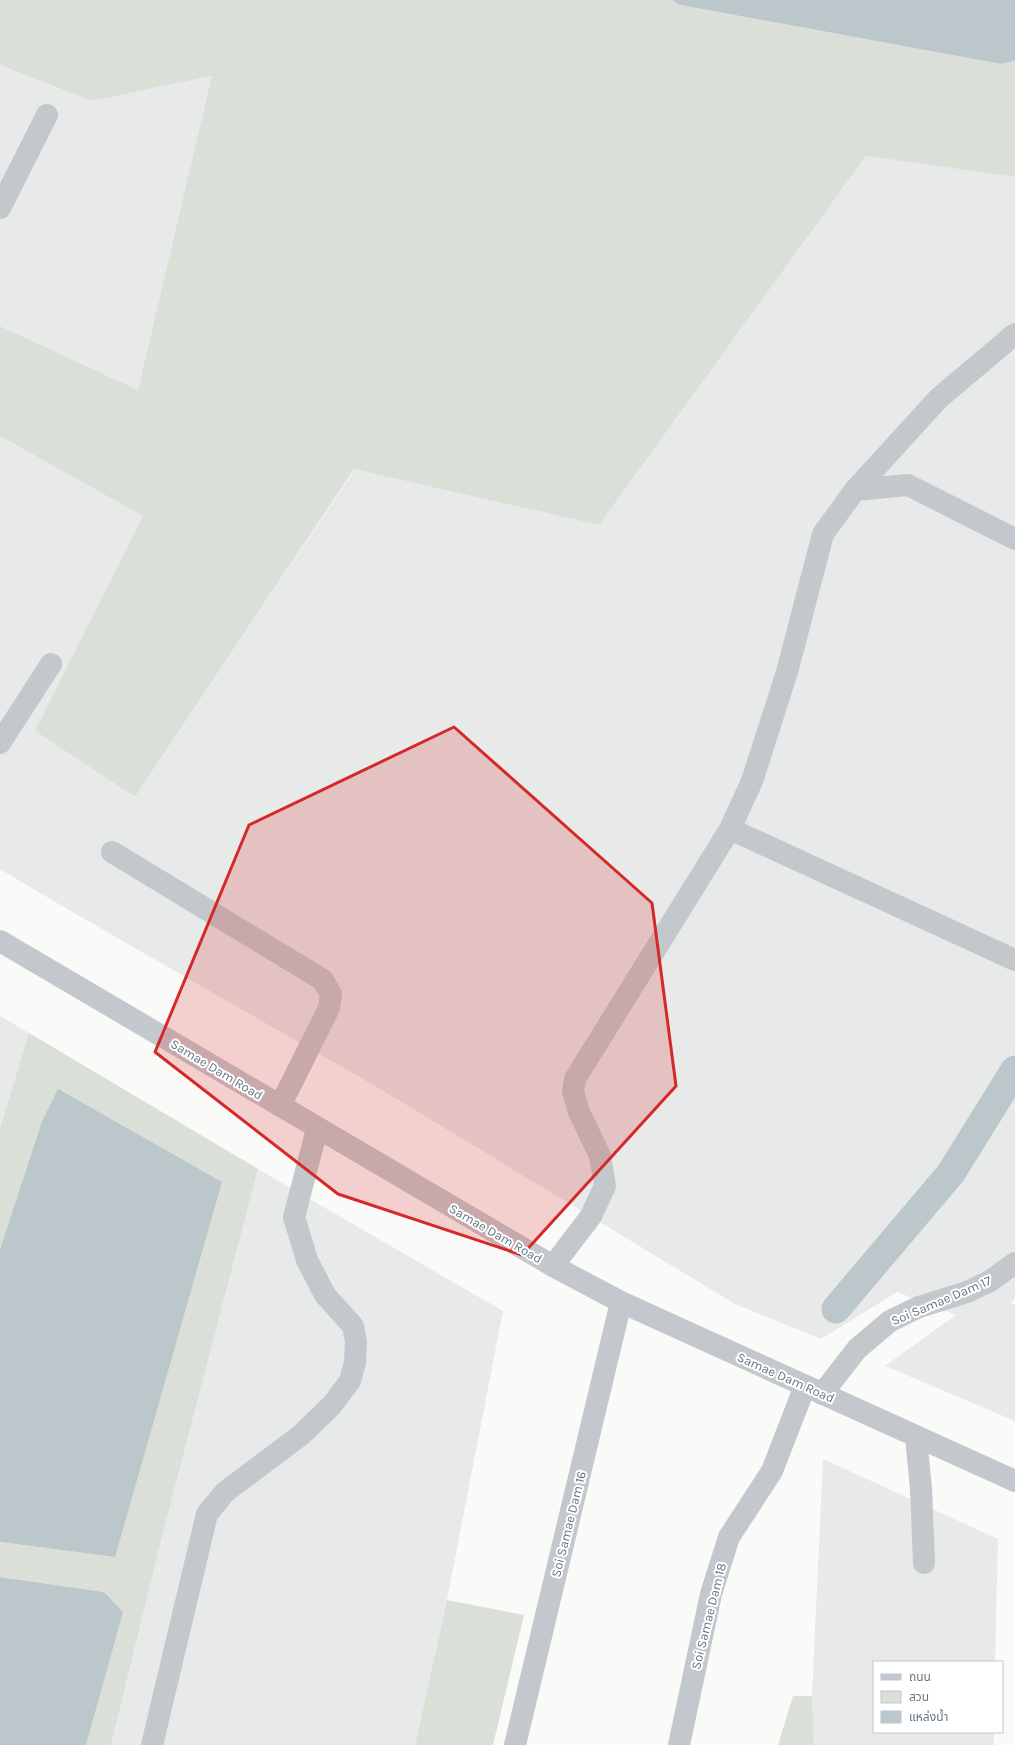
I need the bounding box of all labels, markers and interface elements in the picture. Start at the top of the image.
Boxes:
street label: Samae Dam Road [168,1036,266,1103]
street label: Samae Dam Road [447,1201,545,1266]
street label: Soi Samae Dam 17 [889,1273,994,1328]
street label: Samae Dam Road [735,1349,837,1406]
street label: Soi Samae Dam 16 [548,1470,589,1579]
street label: Soi Samae Dam 18 [688,1561,729,1671]
legend [873,1661,1003,1733]
text: ถนน [909,1670,931,1684]
text: สวน [909,1690,929,1704]
text: แหล่งน้ำ [909,1708,948,1724]

